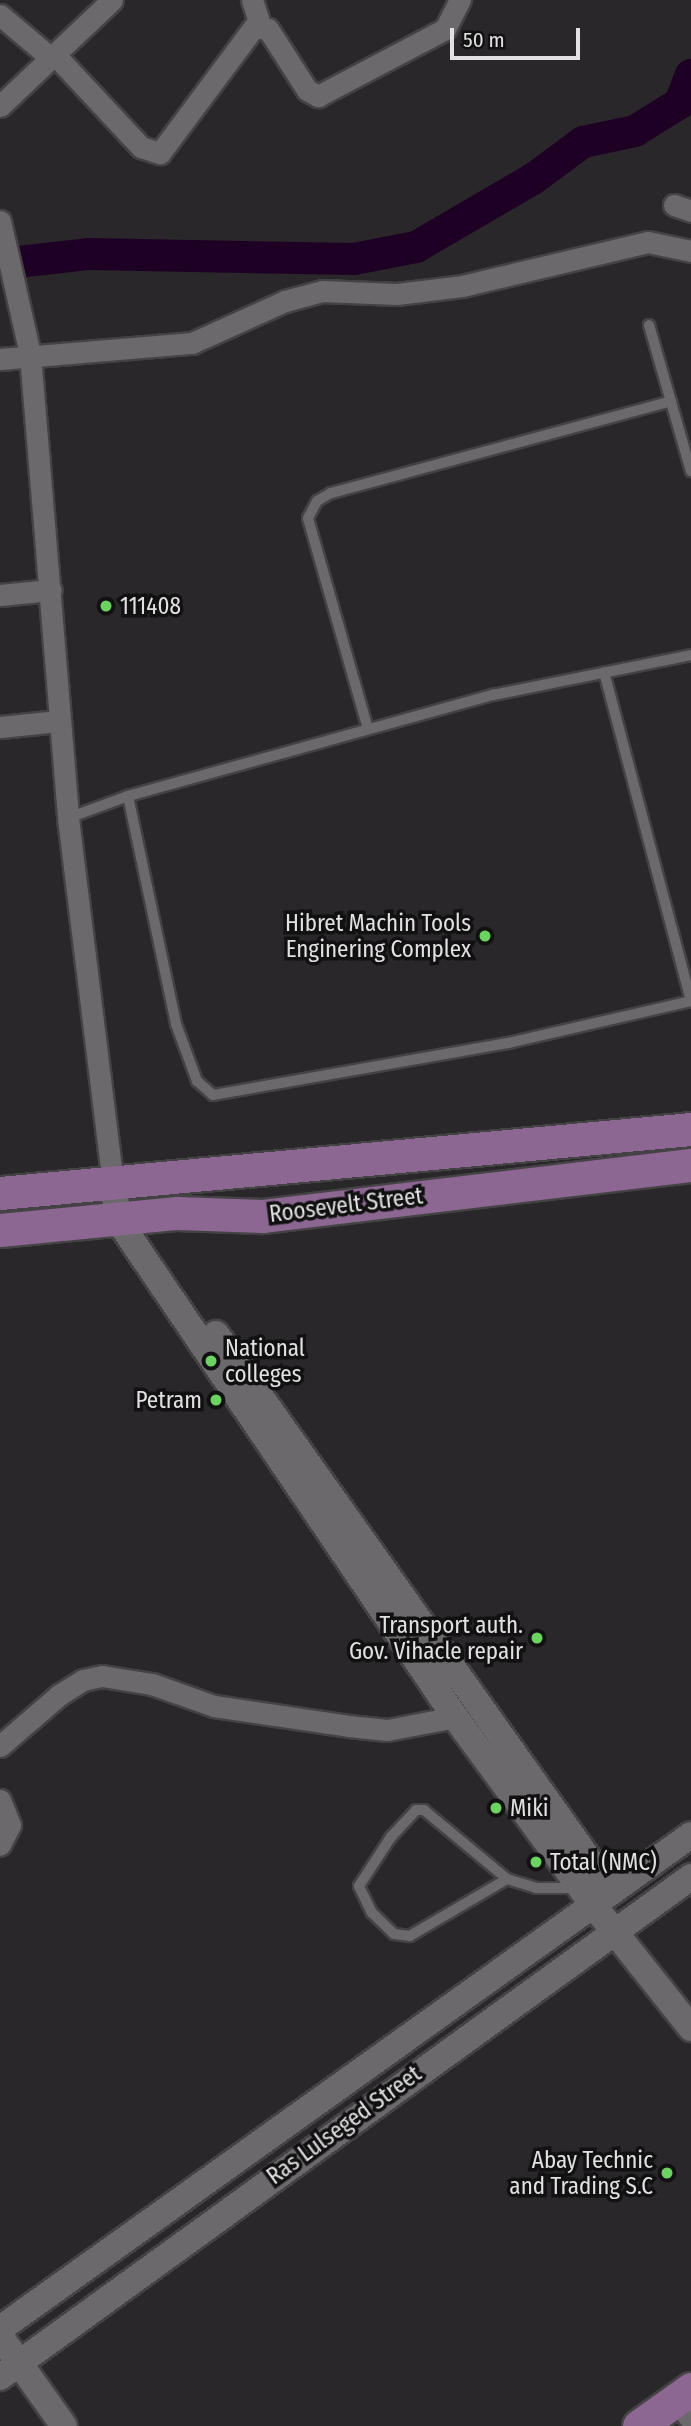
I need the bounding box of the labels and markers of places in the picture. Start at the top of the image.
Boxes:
place label: 111408 [120,592,181,620]
marker: 111408 [98,598,114,614]
place label: Hibret Machin Tools Enginering Complex [285,909,471,963]
marker: Hibret Machin Tools Enginering Complex [477,928,493,944]
place label: National colleges [225,1334,305,1388]
marker: National colleges [203,1353,219,1369]
place label: Petram [136,1386,202,1414]
marker: Petram [208,1392,224,1408]
place label: Transport auth. Gov. Vihacle repair [349,1611,523,1665]
marker: Transport auth. Gov. Vihacle repair [529,1630,545,1646]
place label: Miki [510,1794,549,1822]
marker: Miki [488,1800,504,1816]
place label: Total (NMC) [550,1848,657,1876]
marker: Total (NMC) [528,1854,544,1870]
place label: Abay Technic and Trading S.C [509,2146,653,2200]
marker: Abay Technic and Trading S.C [659,2165,675,2181]

